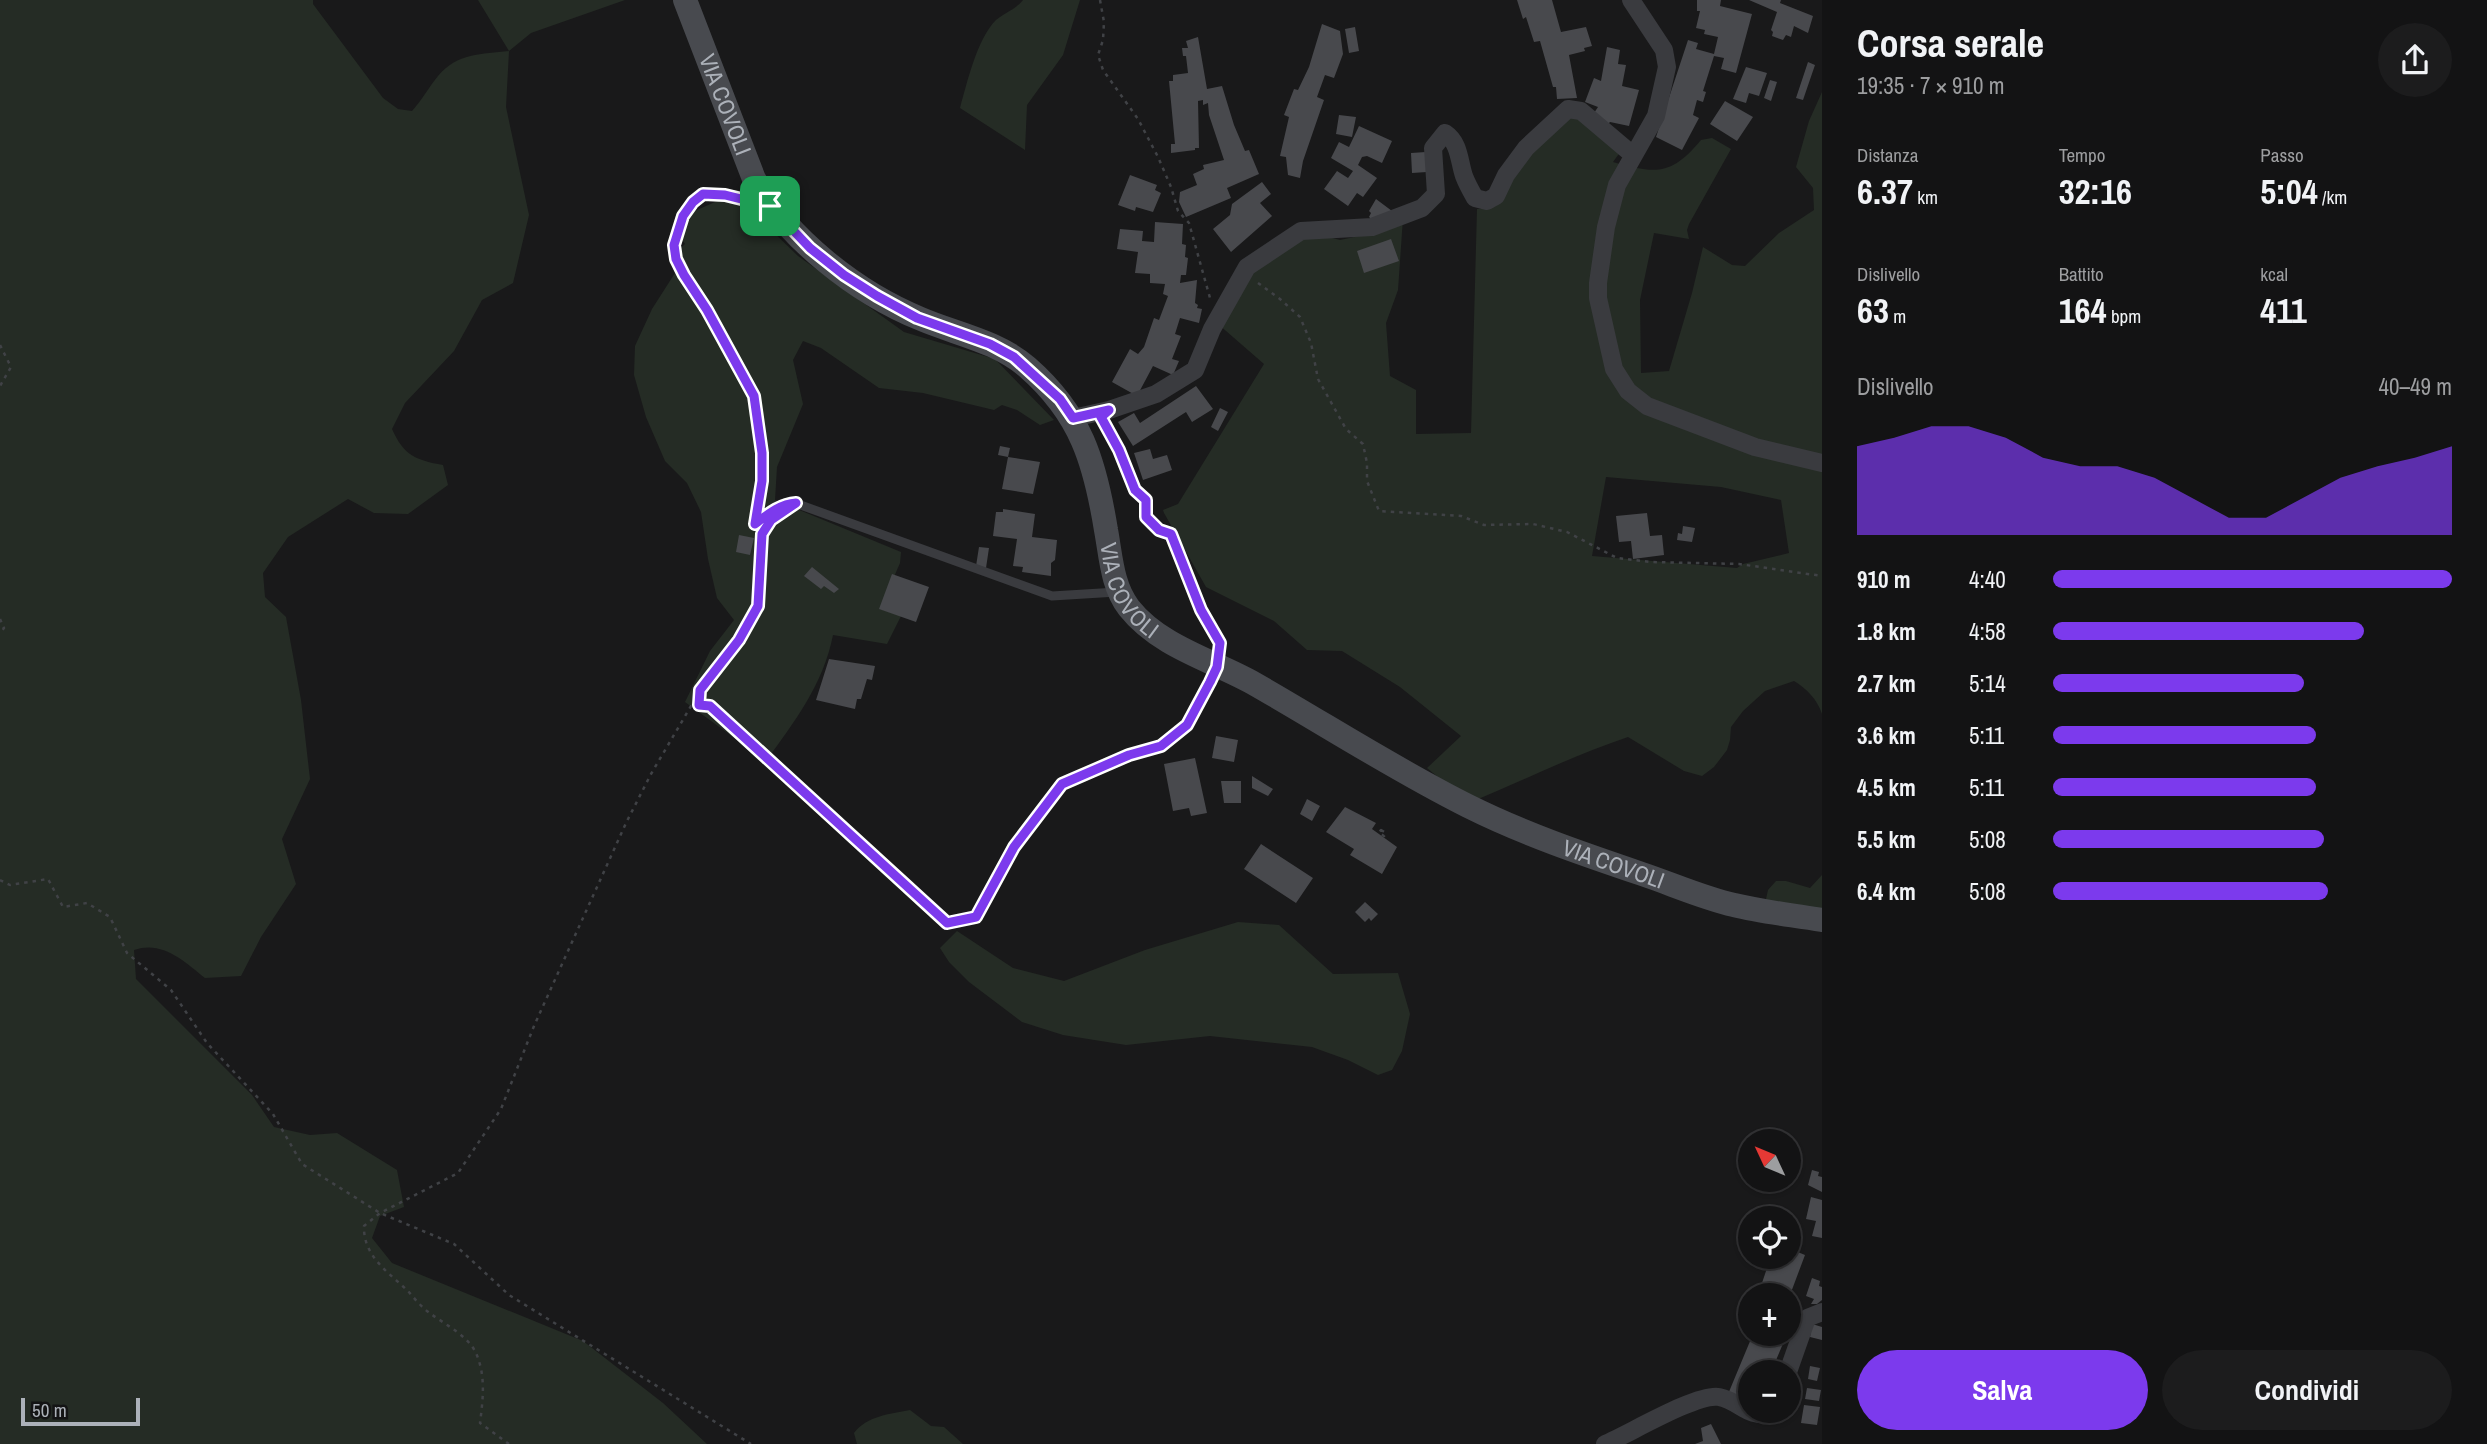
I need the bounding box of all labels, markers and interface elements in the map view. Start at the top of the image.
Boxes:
text: Corsa serale [1857,18,2044,69]
button: share [2378,23,2452,97]
street label: VIA COVOLI [692,49,759,159]
text: 19:35 · 7 × 910 m [1857,70,2004,101]
text: Distanza [1857,142,1918,168]
text: Tempo [2059,142,2105,168]
text: Passo [2260,142,2304,168]
text: 6.37 [1857,168,1913,215]
text: 32:16 [2059,168,2132,215]
text: 5:04 [2260,168,2318,215]
pin [740,176,800,236]
text: km [1913,184,1938,210]
text: /km [2318,184,2347,210]
icon: arrive [751,187,789,225]
text: Dislivello [1857,261,1920,287]
text: Battito [2059,261,2104,287]
text: kcal [2260,261,2288,287]
text: 63 [1857,287,1889,334]
text: 164 [2059,287,2107,334]
text: 411 [2260,287,2307,334]
text: m [1889,303,1906,329]
text: bpm [2107,303,2141,329]
text: Dislivello [1857,371,1934,402]
text: 40–49 m [2379,371,2452,402]
street label: VIA COVOLI [1093,540,1165,645]
text: 910 m [1857,564,1910,595]
text: 4:40 [1969,564,2006,595]
text: 1.8 km [1857,616,1916,647]
text: 4:58 [1969,616,2006,647]
text: 2.7 km [1857,668,1916,699]
text: 5:14 [1969,668,2006,699]
text: 3.6 km [1857,720,1916,751]
text: 5:11 [1969,720,2004,751]
text: 4.5 km [1857,772,1916,803]
text: 5:11 [1969,772,2004,803]
text: 5.5 km [1857,824,1916,855]
text: 5:08 [1969,824,2006,855]
street label: VIA COVOLI [1558,832,1669,896]
text: 6.4 km [1857,876,1916,907]
text: 5:08 [1969,876,2006,907]
north arrow [1738,1129,1801,1192]
map controls [1738,1129,1801,1423]
button: locate [1738,1206,1801,1269]
button: + [1738,1283,1801,1346]
button: Salva [1857,1350,2148,1430]
button: Condividi [2162,1350,2452,1430]
button: − [1738,1360,1801,1423]
scale bar [21,1395,140,1427]
text: 50 m [32,1397,67,1423]

